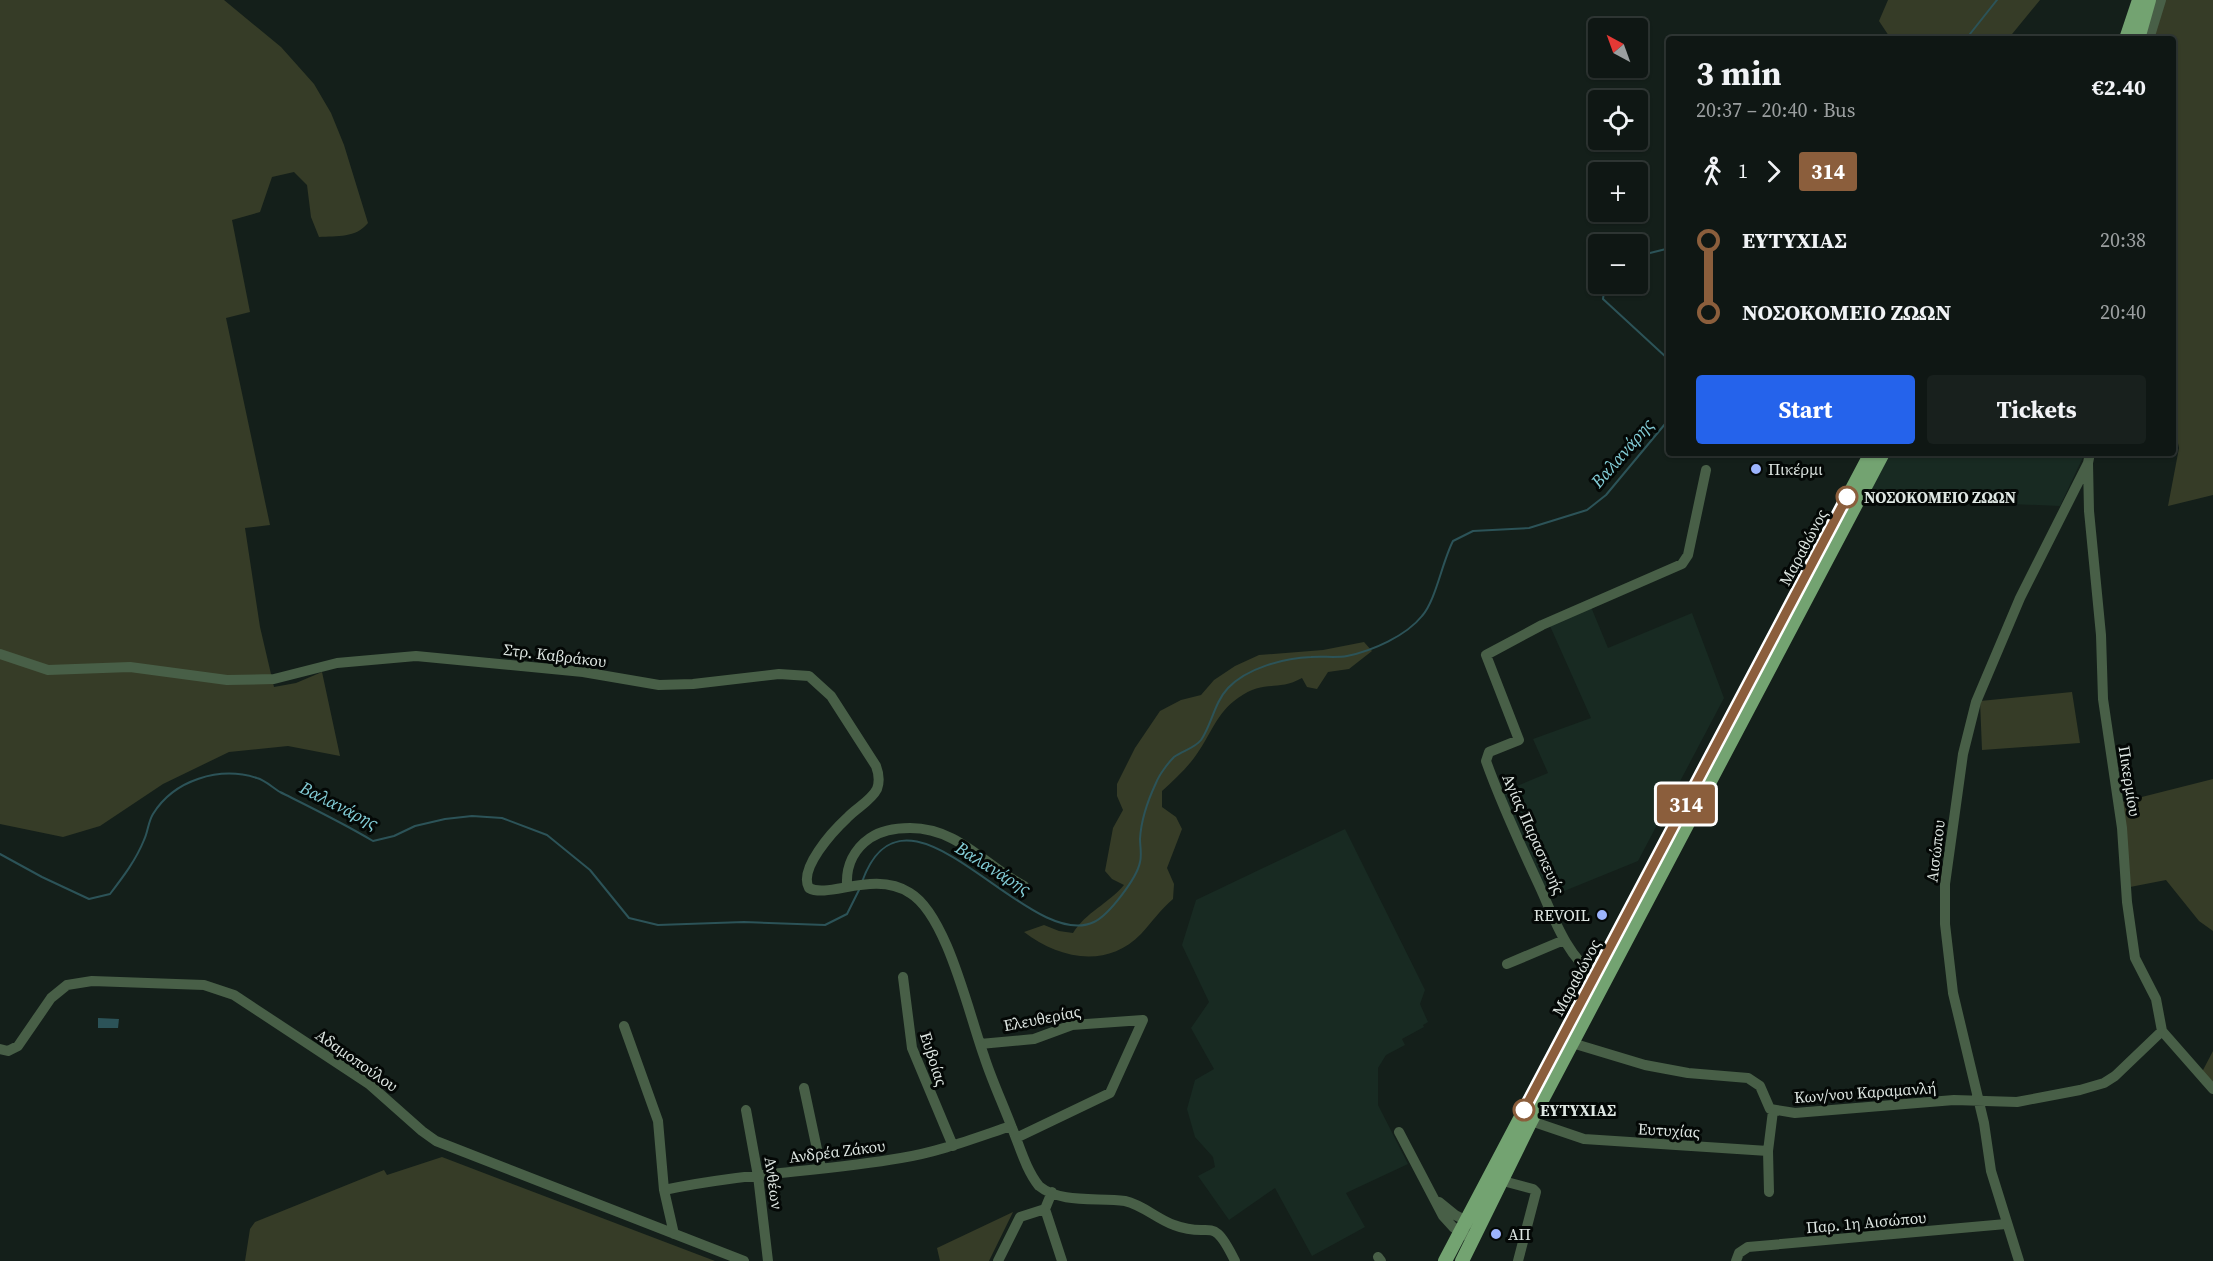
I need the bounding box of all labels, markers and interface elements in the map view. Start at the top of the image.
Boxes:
north arrow [1588,18,1648,78]
map controls [1588,18,1648,294]
text: 3 min [1696,51,1782,96]
text: €2.40 [2092,72,2146,102]
button: locate [1588,90,1648,150]
text: 20:37 – 20:40 · Bus [1696,96,1855,124]
icon: walk [1696,155,1729,188]
icon: forward [1757,155,1790,188]
text: 1 [1738,157,1748,185]
text: 314 [1811,157,1845,186]
button: + [1588,162,1648,222]
text: ΕΥΤΥΧΙΑΣ [1742,225,1847,255]
text: 20:38 [2100,226,2146,254]
button: − [1588,234,1648,294]
text: ΝΟΣΟΚΟΜΕΙΟ ΖΩΩΝ [1742,297,1951,327]
text: 20:40 [2100,298,2146,326]
button: Start [1696,375,1915,444]
button: Tickets [1927,375,2146,444]
water label: Βαλανάρης [1584,412,1660,494]
place label: Πικέρμι [1768,458,1823,480]
marker: Πικέρμι [1749,462,1763,476]
marker: ΝΟΣΟΚΟΜΕΙΟ ΖΩΩΝ [1836,486,1858,508]
place label: ΝΟΣΟΚΟΜΕΙΟ ΖΩΩΝ [1864,486,2017,508]
street label: Μαραθώνος [1774,505,1832,589]
street label: Στρ. Καβράκου [502,638,608,672]
street label: Πικερμίου [2114,744,2146,818]
street label: Αγίας Παρασκευής [1497,770,1571,898]
water label: Βαλανάρης [295,774,383,836]
line badge: 314 [1652,784,1720,824]
text: 314 [1669,790,1703,819]
street label: Αισώπου [1920,819,1950,883]
water label: Βαλανάρης [950,835,1036,901]
place label: REVOIL [1534,904,1590,926]
marker: REVOIL [1595,908,1609,922]
street label: Μαραθώνος [1547,935,1605,1019]
street label: Ελευθερίας [1001,1000,1083,1036]
street label: Αδαμοπούλου [311,1024,403,1096]
street label: Ευβοίας [915,1029,953,1089]
street label: Κων/νου Καραμανλή [1793,1076,1937,1108]
marker: ΕΥΤΥΧΙΑΣ [1513,1099,1535,1121]
place label: ΕΥΤΥΧΙΑΣ [1540,1099,1616,1121]
street label: Ευτυχίας [1637,1117,1701,1143]
street label: Ανδρέα Ζάκου [788,1134,886,1168]
street label: Ανθέων [759,1155,789,1211]
street label: Παρ. 1η Αισώπου [1805,1206,1927,1238]
place label: ΑΠ [1508,1223,1531,1245]
marker: ΑΠ [1489,1227,1503,1241]

